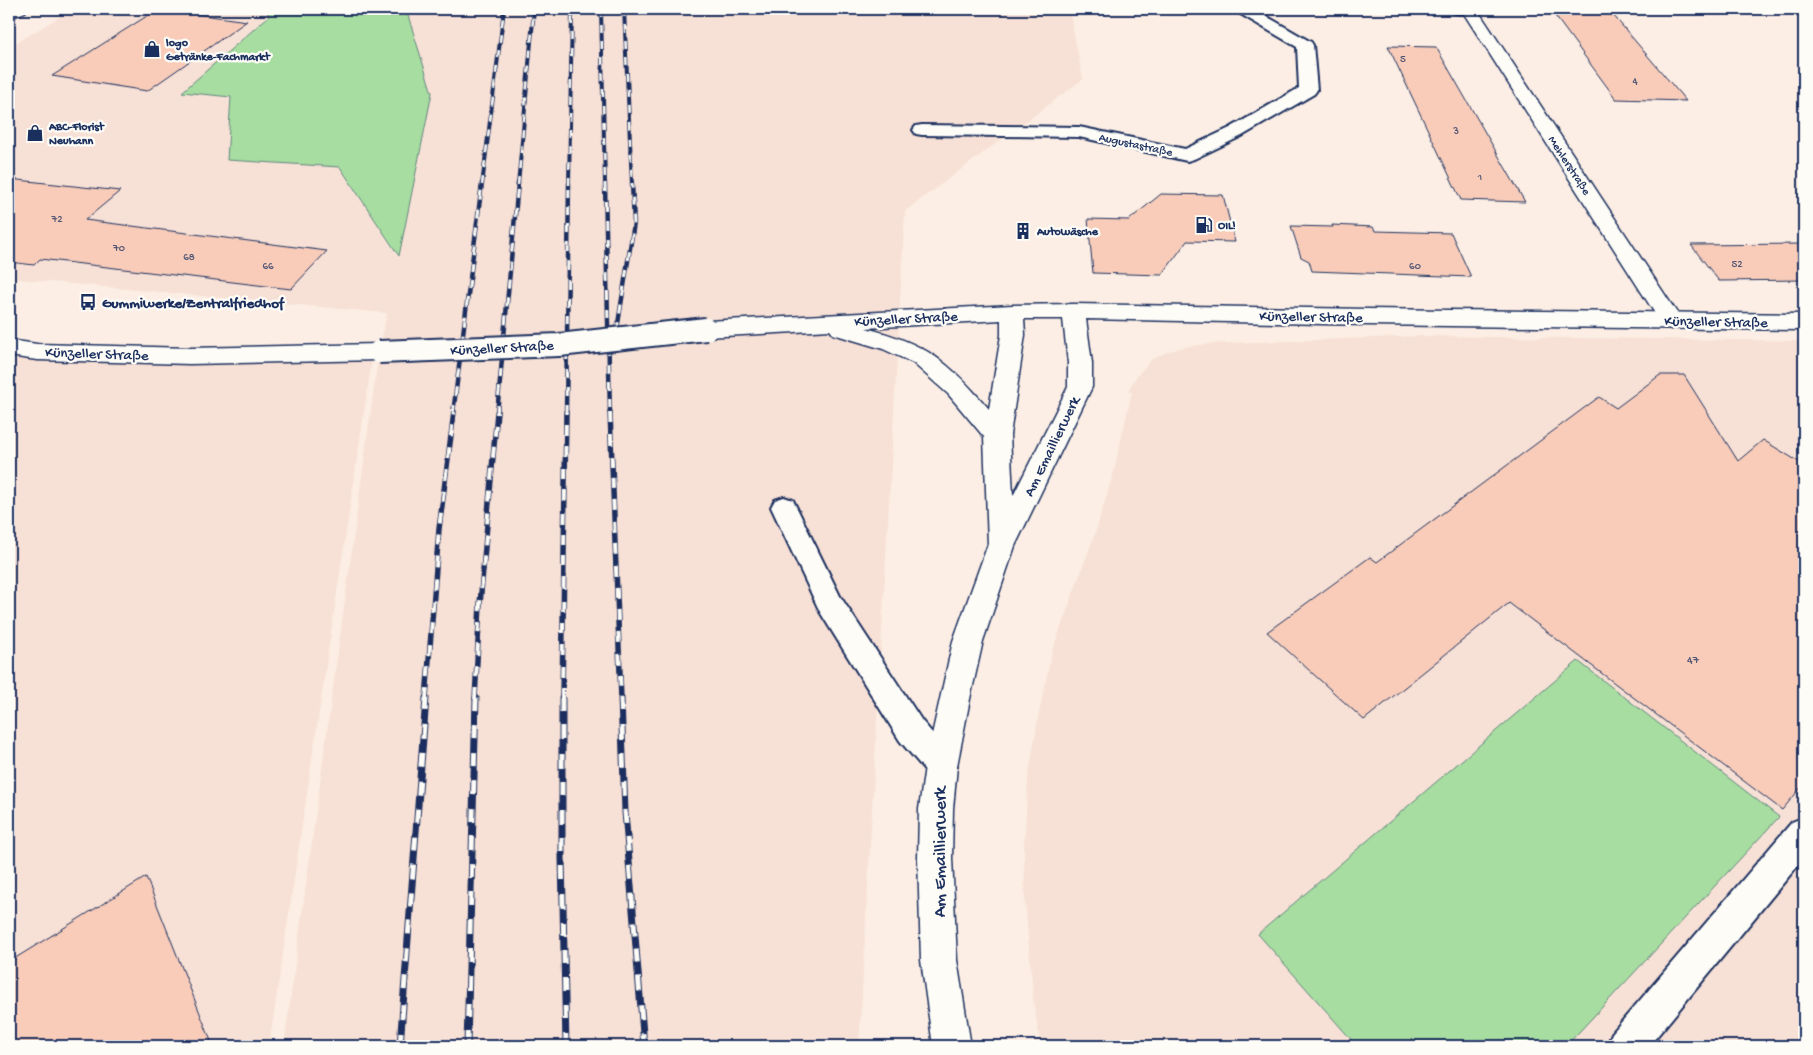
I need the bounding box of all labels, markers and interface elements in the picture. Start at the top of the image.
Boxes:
place label: logo Getränke-Fachmarkt [165,37,271,65]
shop icon: logo Getränke-Fachmarkt [142,39,162,59]
house number: 5 [1400,54,1406,66]
house number: 4 [1632,76,1638,88]
place label: ABC-Florist Neuhann [48,121,105,149]
shop icon: ABC-Florist Neuhann [25,123,45,143]
house number: 3 [1452,126,1459,138]
street label: Augustastraße [1098,131,1174,161]
street label: Mehlerstraße [1544,134,1593,199]
house number: 1 [1477,172,1482,184]
house number: 72 [50,214,63,226]
fuel station icon: OIL! [1194,215,1214,235]
place label: OIL! [1218,220,1236,234]
building icon: Autowäsche [1013,221,1033,241]
place label: Autowäsche [1036,226,1099,240]
house number: 70 [112,243,125,255]
house number: 68 [183,252,195,264]
house number: 52 [1731,259,1743,271]
house number: 66 [262,261,274,273]
house number: 60 [1409,261,1421,273]
bus stop icon: Gummiwerke/Zentralfriedhof [78,292,98,312]
place label: Gummiwerke/Zentralfriedhof [102,295,285,313]
street label: Künzeller Straße [854,308,959,332]
street label: Künzeller Straße [1259,308,1363,328]
street label: Künzeller Straße [1664,313,1768,333]
street label: Künzeller Straße [450,337,555,361]
street label: Künzeller Straße [45,344,149,366]
street label: Am Emaillierwerk [1021,393,1085,500]
house number: 47 [1687,654,1700,668]
street label: Am Emaillierwerk [931,785,952,917]

